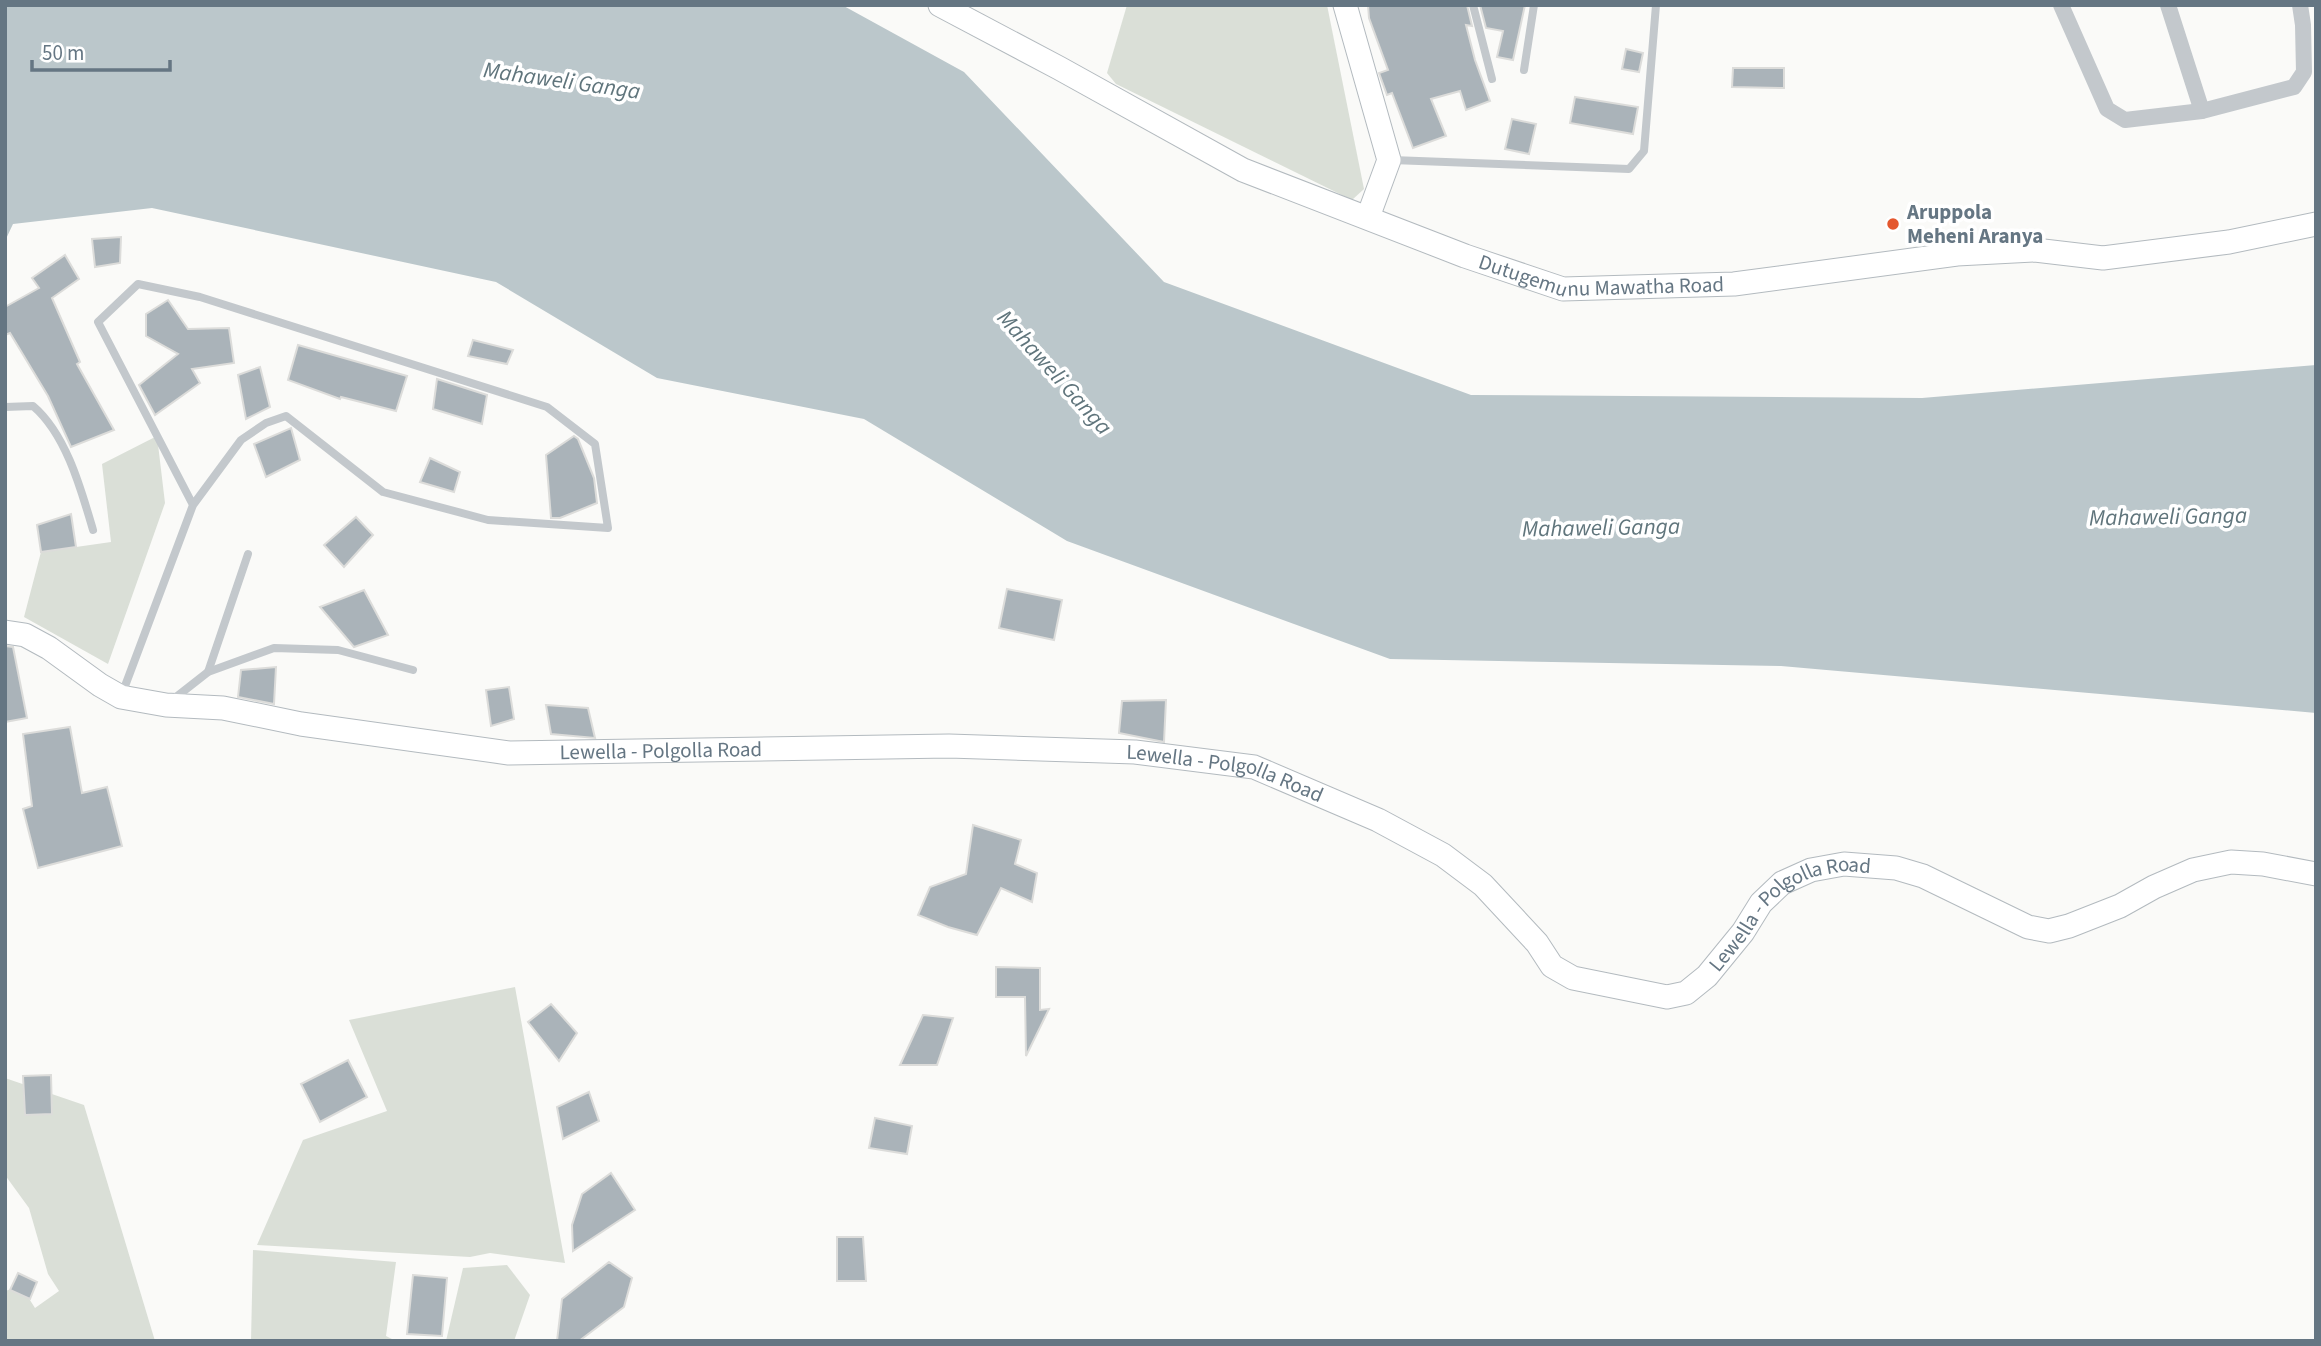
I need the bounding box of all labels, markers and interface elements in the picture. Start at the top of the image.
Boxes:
scale bar [32,28,170,72]
text: 50 m [42,38,84,68]
water label: Mahaweli Ganga [481,53,643,108]
place label: Aruppola Meheni Aranya [1906,197,2043,251]
marker: Aruppola Meheni Aranya [1885,216,1901,232]
street label: Dutugemunu Mawatha Road [1475,247,1724,305]
water label: Mahaweli Ganga [989,302,1120,442]
water label: Mahaweli Ganga [2089,499,2247,534]
water label: Mahaweli Ganga [1522,510,1680,545]
street label: Lewella - Polgolla Road [559,734,762,767]
street label: Lewella - Polgolla Road [1126,737,1328,810]
street label: Lewella - Polgolla Road [1701,848,1872,978]

